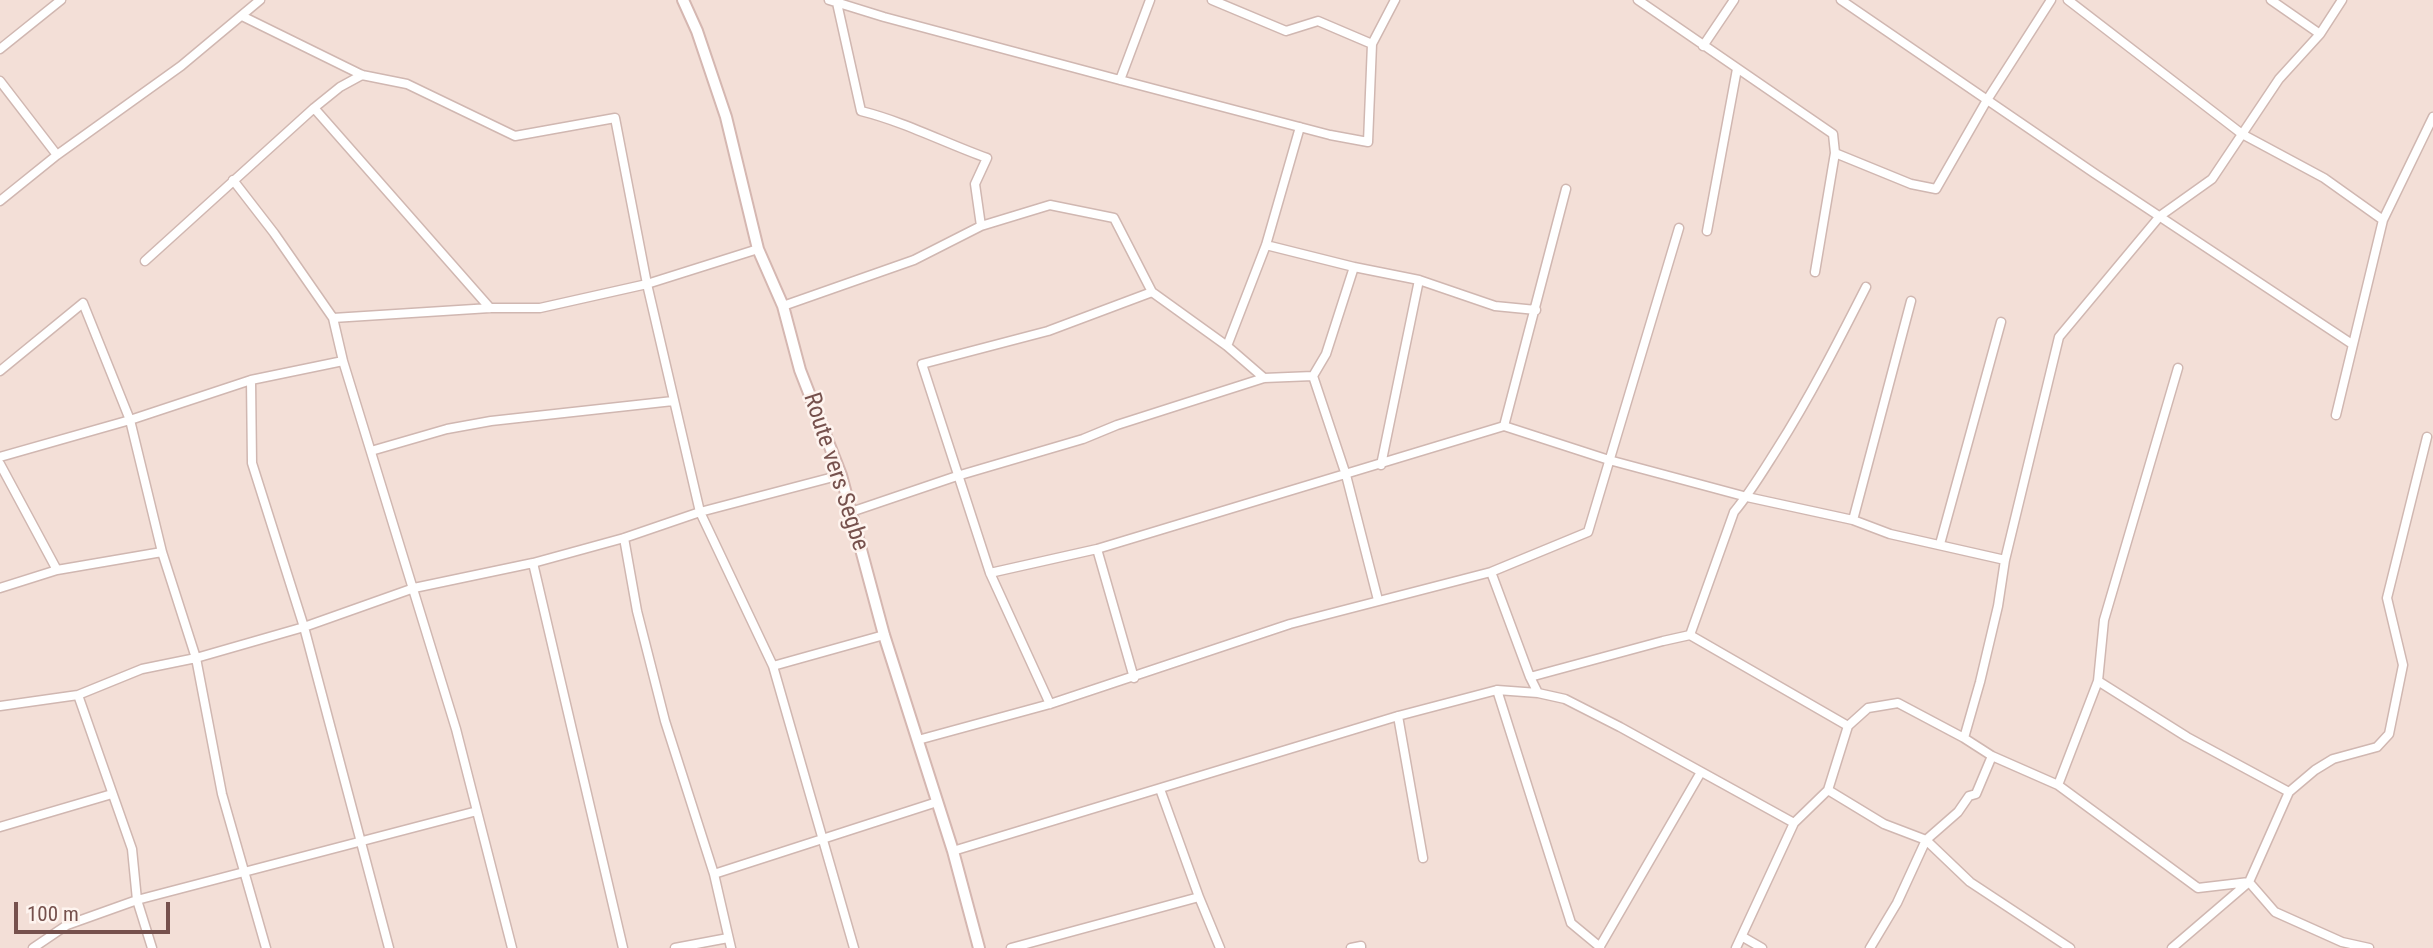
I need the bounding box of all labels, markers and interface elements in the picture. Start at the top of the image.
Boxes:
street label: Route vers Segbe [796,390,874,554]
scale bar [18,888,173,932]
text: 100 m [27,902,79,926]

